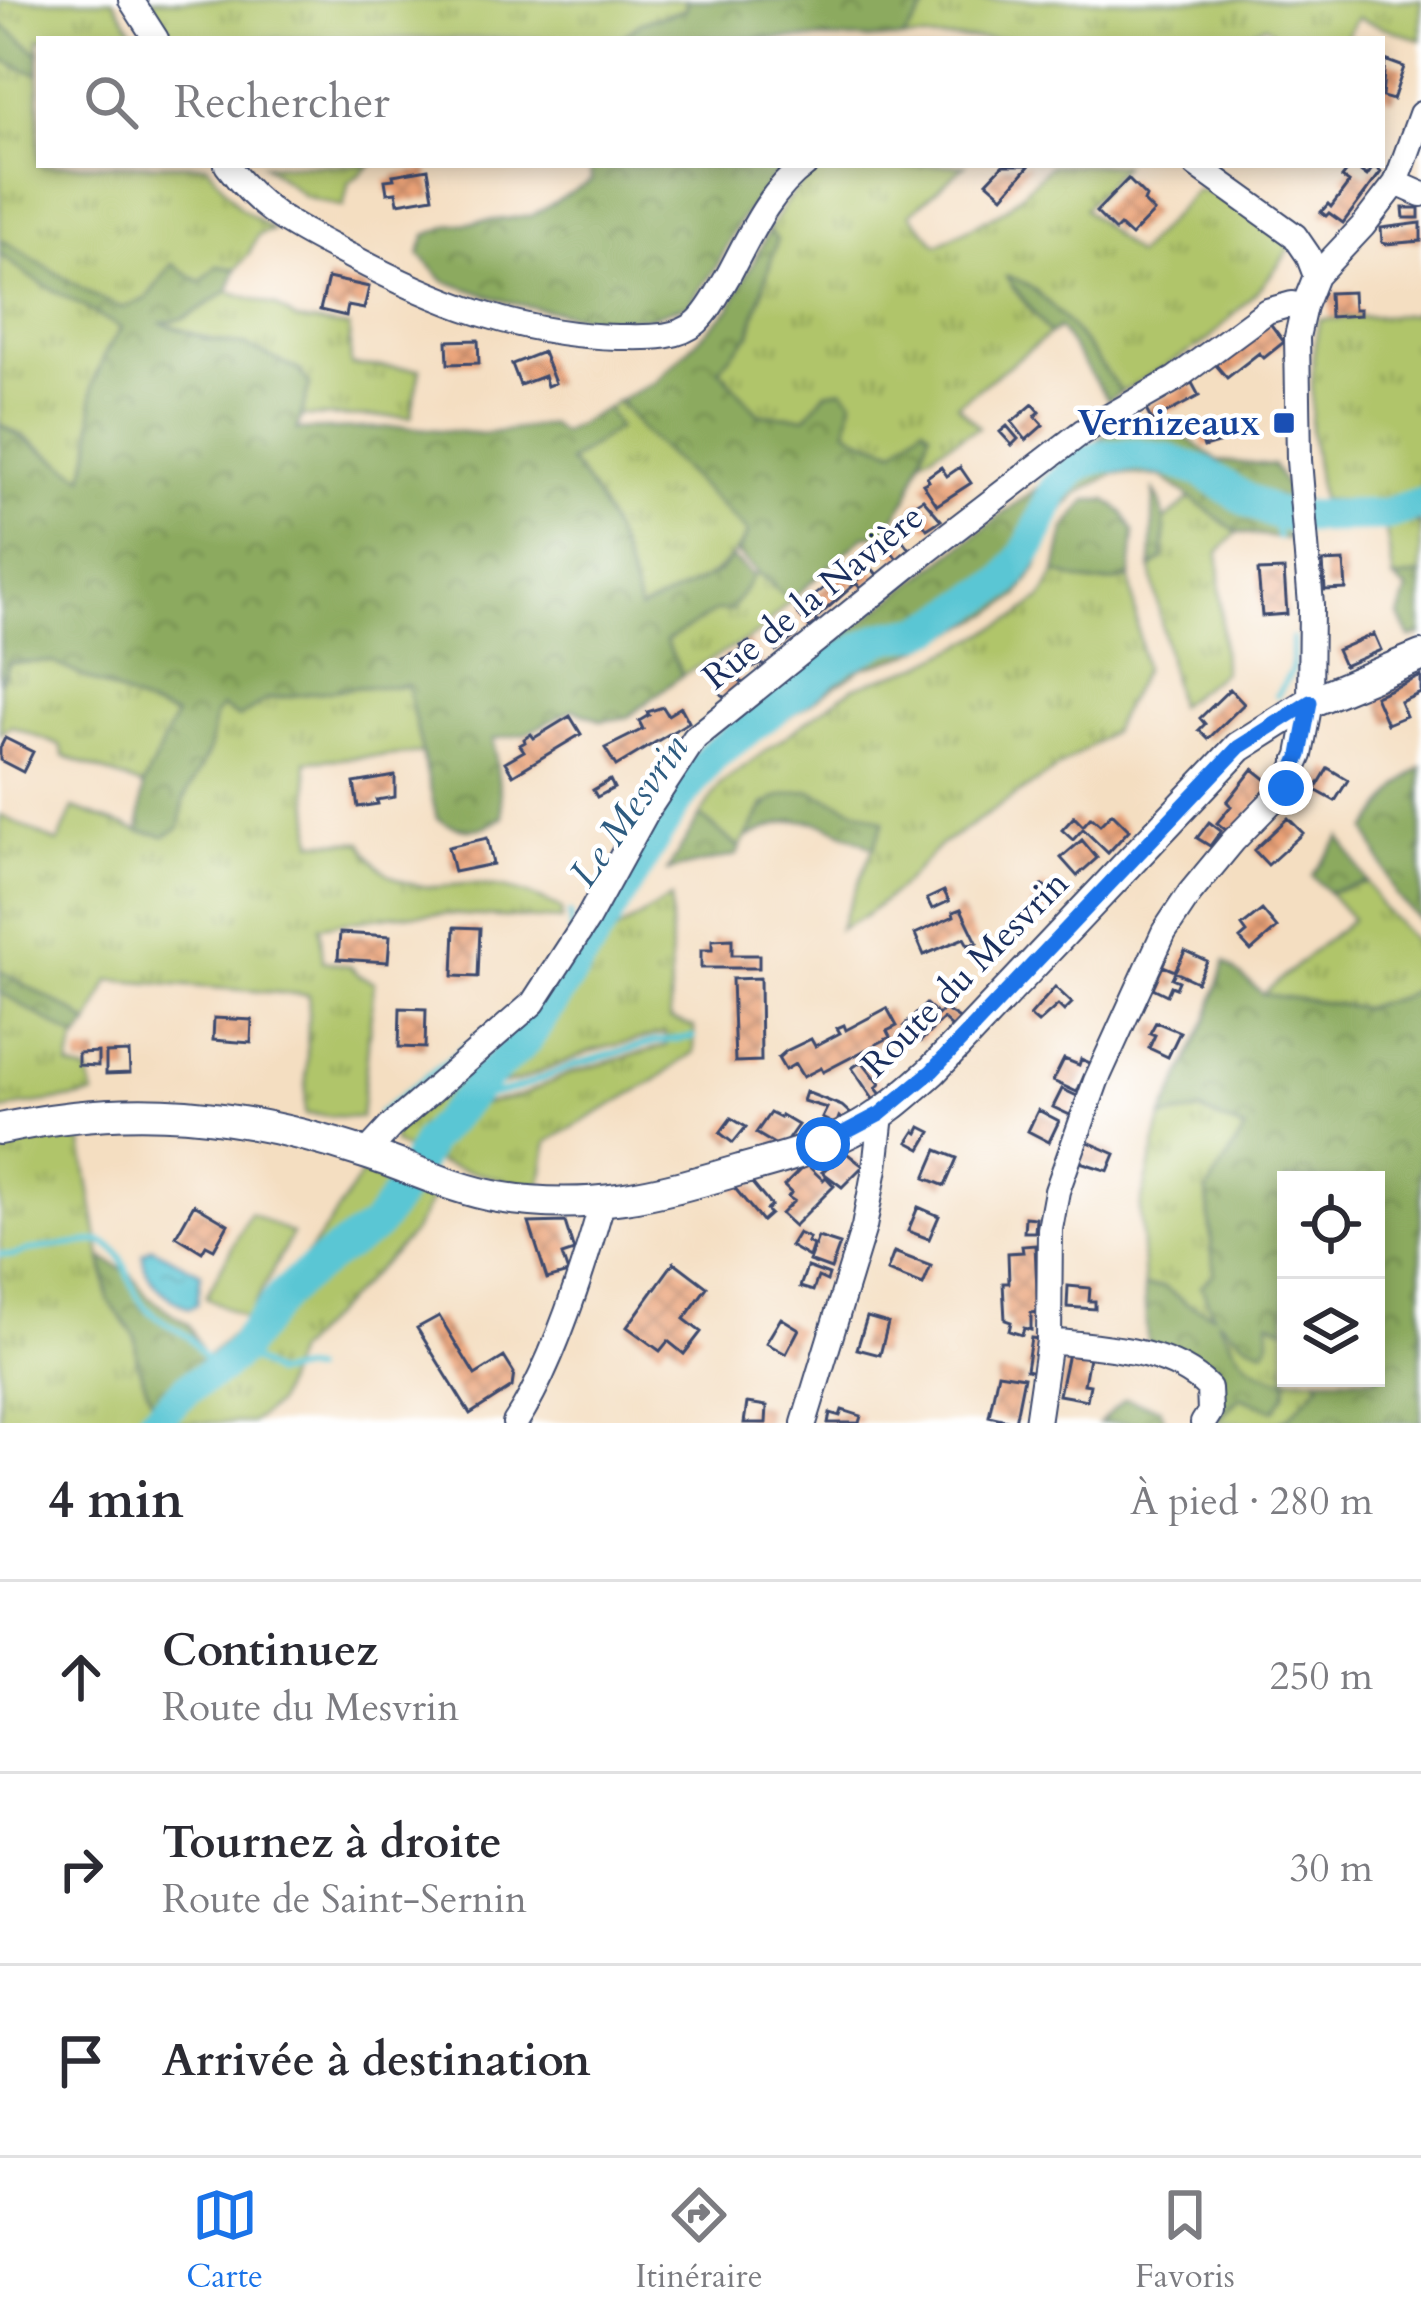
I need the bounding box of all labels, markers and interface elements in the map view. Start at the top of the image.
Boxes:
search box [36,36,1385,168]
icon: search [78,69,144,135]
text: Rechercher [174,72,390,133]
place label: Vernizeaux [1078,399,1260,448]
marker: Vernizeaux [1271,410,1297,436]
street label: Rue de la Navière [692,493,934,701]
water label: Le Mesvrin [557,725,701,897]
route end [1259,761,1313,815]
street label: Route du Mesvrin [851,859,1080,1088]
route start [796,1117,850,1171]
map controls [1277,1171,1385,1387]
button: locate [1277,1171,1385,1279]
button: layers [1277,1279,1385,1387]
text: 4 min [48,1466,184,1536]
text: À pied · 280 m [1130,1475,1373,1528]
text: Continuez [162,1620,378,1681]
icon: ahead [48,1644,114,1710]
text: 250 m [1270,1650,1373,1703]
text: Route du Mesvrin [162,1681,459,1734]
text: Tournez à droite [162,1812,502,1873]
icon: right [48,1836,114,1902]
text: 30 m [1290,1842,1373,1895]
text: Route de Saint-Sernin [162,1873,527,1926]
icon: arrive [48,2028,114,2094]
text: Arrivée à destination [162,2030,591,2091]
tab: Carte [186,2182,263,2299]
tab: Itinéraire [635,2182,763,2299]
tab: Favoris [1135,2182,1235,2299]

